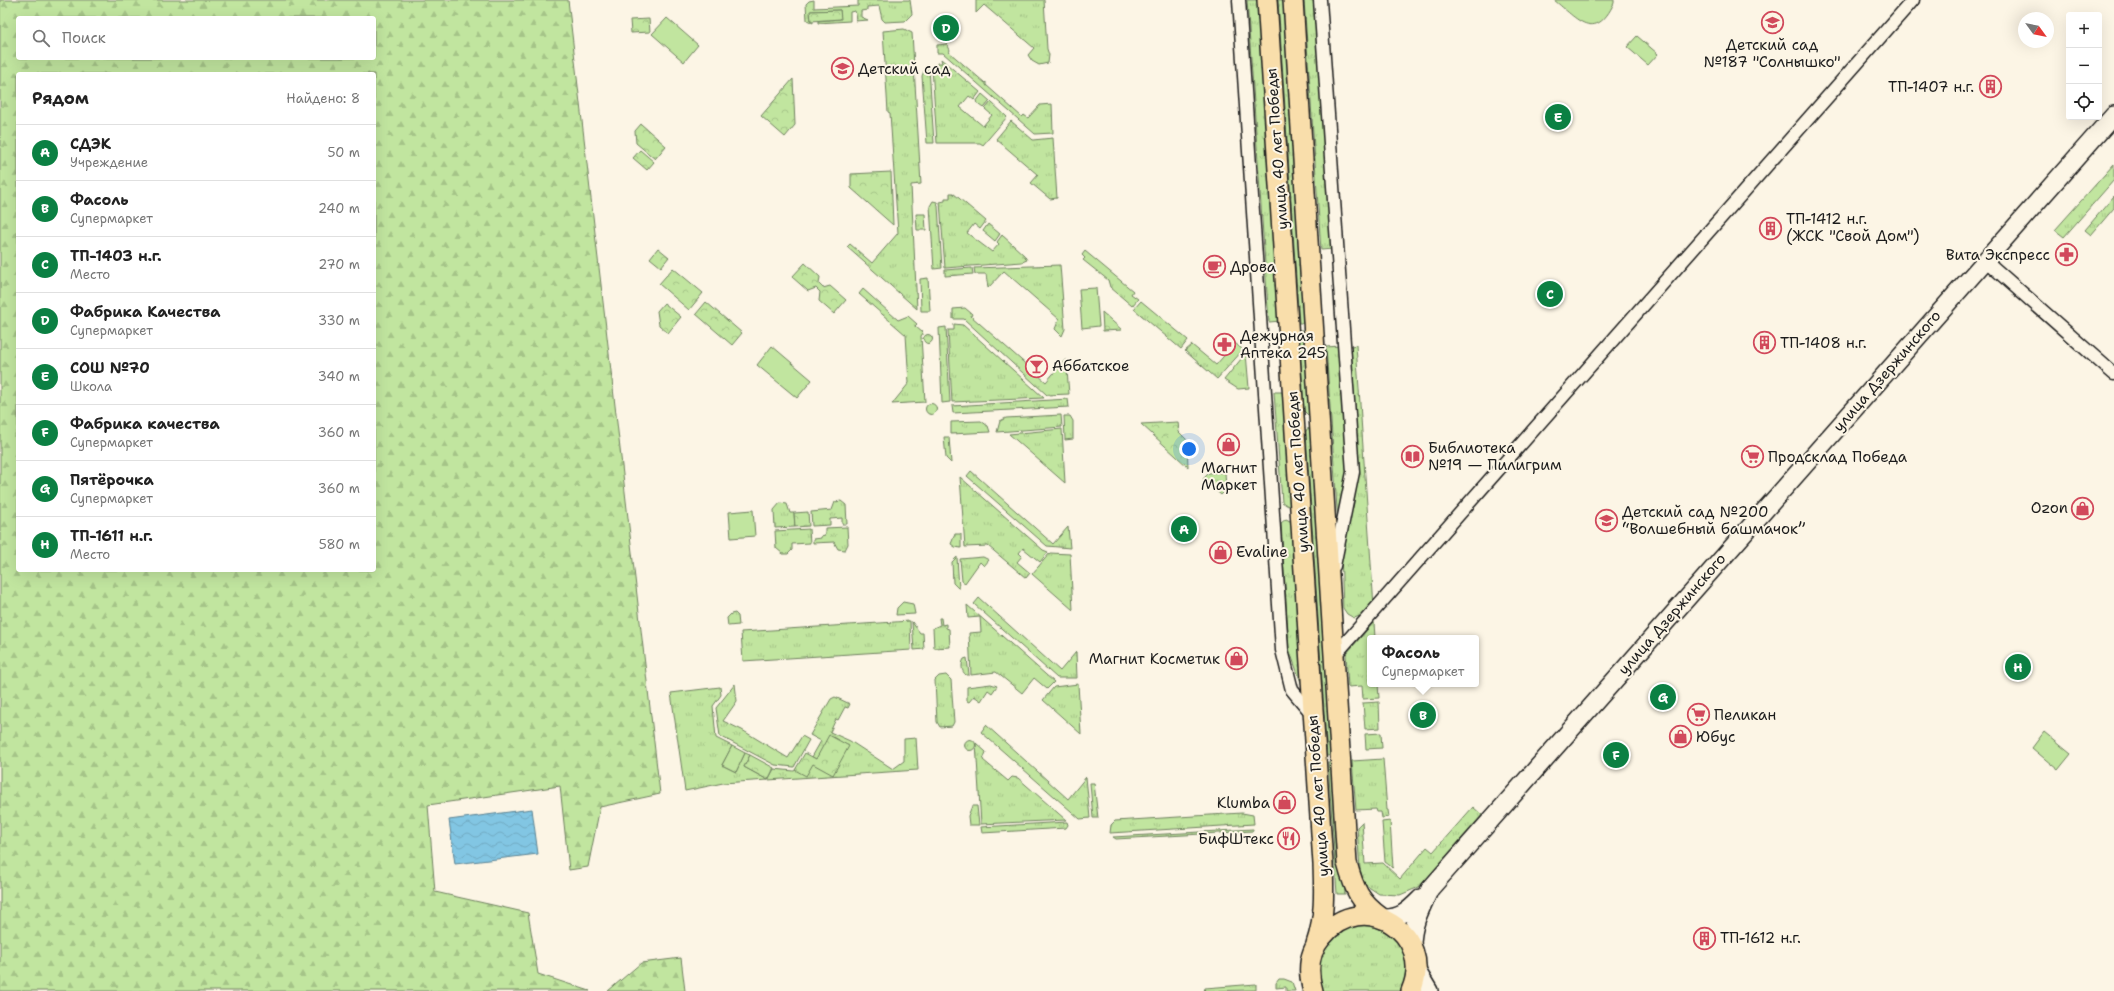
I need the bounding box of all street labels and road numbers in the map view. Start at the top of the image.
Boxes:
street label: улица 40 лет Победы [1261,68,1293,230]
street label: улица Дзержинского [1829,306,1945,436]
street label: улица 40 лет Победы [1282,391,1314,553]
street label: улица Дзержинского [1614,549,1730,679]
street label: улица 40 лет Победы [1302,715,1334,877]

